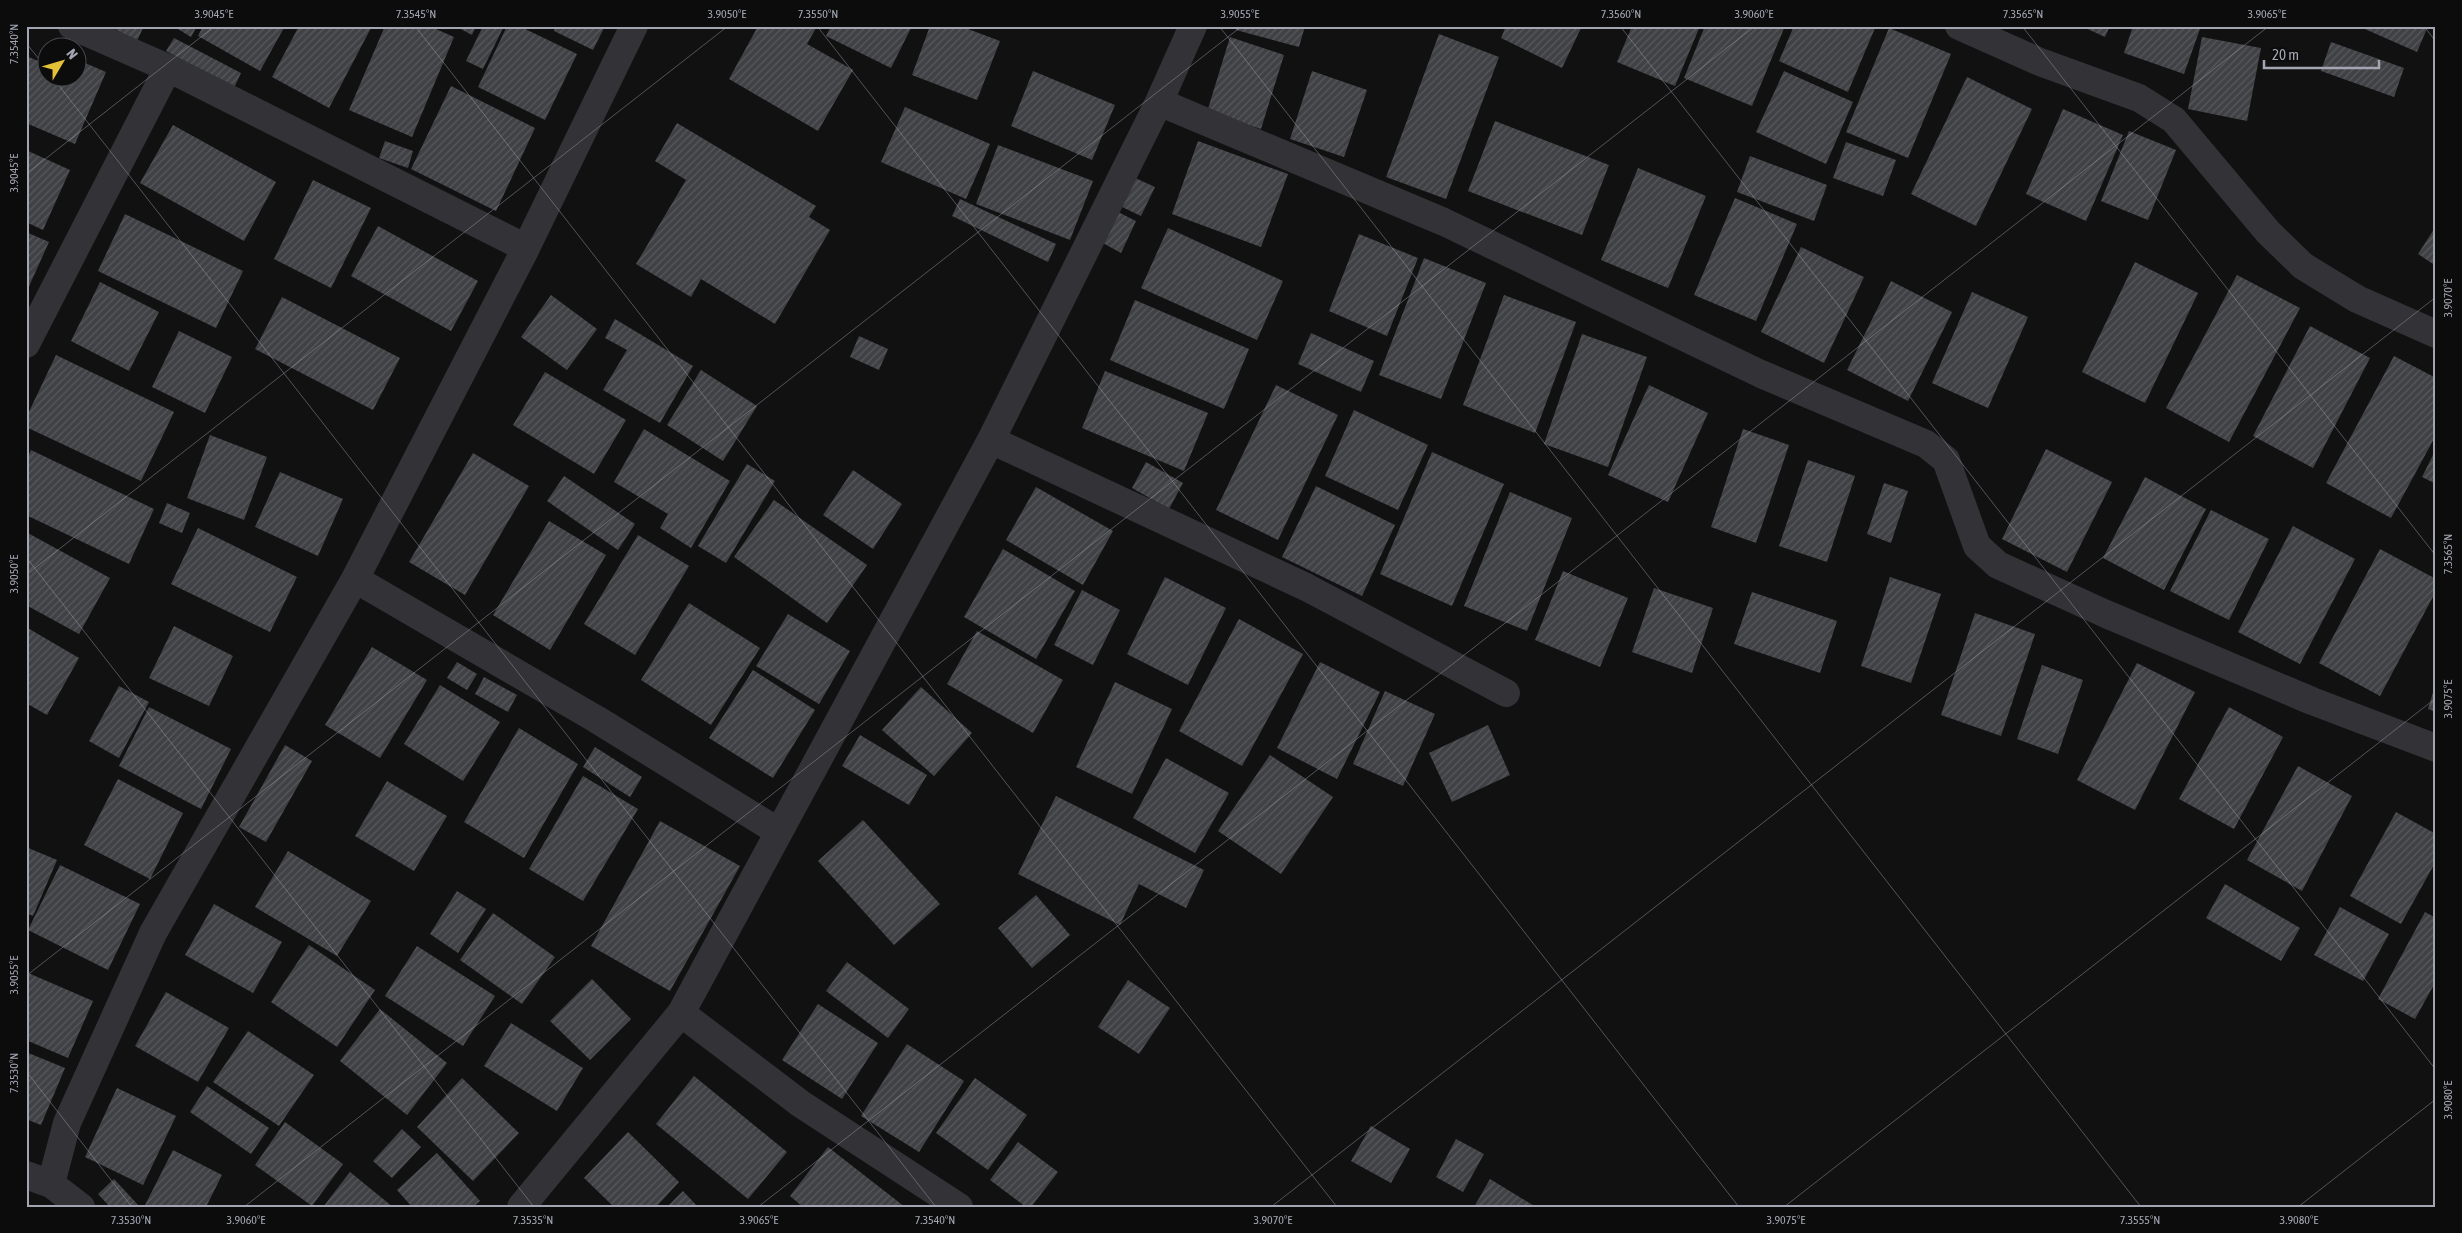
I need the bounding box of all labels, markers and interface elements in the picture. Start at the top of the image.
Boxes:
text: 3.9045°E [195,7,233,21]
text: 7.3545°N [396,7,436,21]
text: 3.9050°E [708,7,746,21]
text: 7.3550°N [798,7,838,21]
text: 3.9055°E [1221,7,1259,21]
text: 7.3560°N [1601,7,1641,21]
text: 3.9060°E [1735,7,1773,21]
text: 7.3565°N [2003,7,2043,21]
text: 3.9065°E [2248,7,2286,21]
text: 7.3540°N [7,24,21,64]
north arrow [38,38,88,88]
scale bar [2264,38,2380,70]
text: N [63,46,81,62]
text: 20 m [2272,46,2299,63]
text: 3.9045°E [7,154,21,192]
text: 3.9070°E [2441,279,2455,317]
text: 7.3565°N [2441,534,2455,574]
text: 3.9050°E [7,555,21,593]
text: 3.9075°E [2441,680,2455,718]
text: 3.9055°E [7,956,21,994]
text: 7.3530°N [7,1053,21,1093]
text: 3.9080°E [2441,1081,2455,1119]
text: 7.3530°N [111,1213,151,1227]
text: 3.9060°E [227,1213,265,1227]
text: 7.3535°N [513,1213,553,1227]
text: 3.9065°E [740,1213,778,1227]
text: 7.3540°N [915,1213,955,1227]
text: 3.9070°E [1254,1213,1292,1227]
text: 3.9075°E [1767,1213,1805,1227]
text: 7.3555°N [2120,1213,2160,1227]
text: 3.9080°E [2280,1213,2318,1227]

